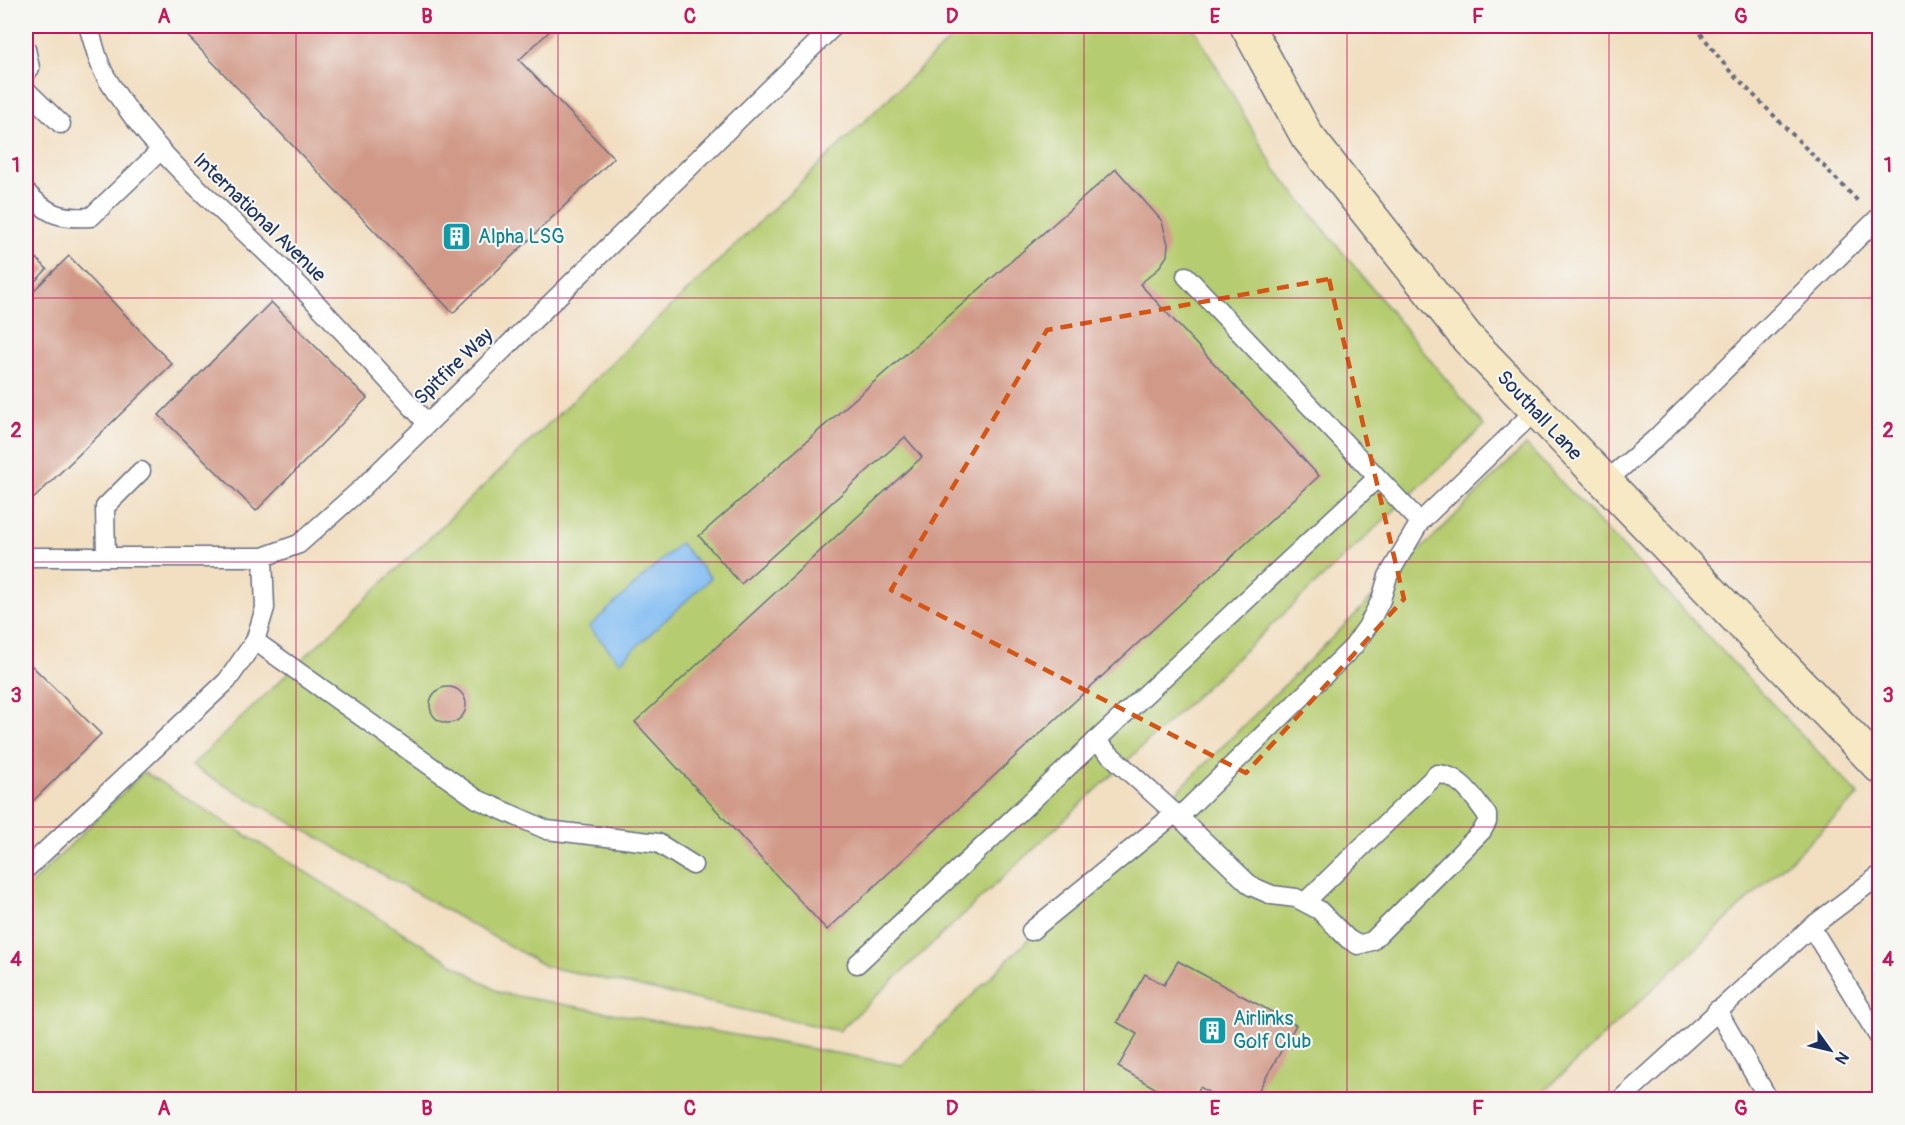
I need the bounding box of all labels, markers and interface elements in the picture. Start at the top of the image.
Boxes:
text: A [158,4,171,29]
text: B [421,4,433,29]
text: C [684,4,696,29]
text: D [946,4,959,29]
text: E [1210,4,1221,29]
text: F [1472,4,1484,29]
text: G [1734,4,1748,29]
street label: International Avenue [188,148,331,287]
text: 1 [12,153,20,178]
text: 1 [1884,153,1892,178]
building icon: Alpha LSG [441,220,473,252]
place label: Alpha LSG [478,224,564,249]
street label: Spitfire Way [409,322,498,410]
street label: Southall Lane [1492,365,1588,466]
text: 2 [10,418,22,443]
text: 2 [1882,418,1894,443]
text: 3 [10,683,22,708]
text: 3 [1882,683,1894,708]
text: 4 [10,947,22,972]
text: 4 [1882,947,1894,972]
place label: Airlinks Golf Club [1233,1006,1311,1054]
building icon: Airlinks Golf Club [1196,1014,1228,1046]
north arrow [1800,1020,1860,1080]
text: N [1830,1048,1853,1068]
text: A [158,1096,171,1121]
text: B [421,1096,433,1121]
text: C [684,1096,696,1121]
text: D [946,1096,959,1121]
text: E [1210,1096,1221,1121]
text: F [1472,1096,1484,1121]
text: G [1734,1096,1748,1121]

